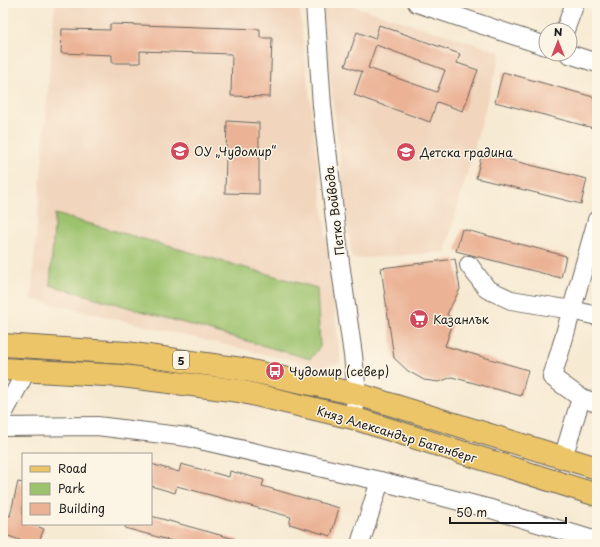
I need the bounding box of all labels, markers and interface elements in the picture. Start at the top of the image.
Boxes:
north arrow [538,22,578,62]
text: N [554,23,563,40]
school or university icon: ОУ „Чудомир“ [169,140,191,162]
school or university icon: Детска градина [395,141,417,163]
place label: ОУ „Чудомир“ [194,142,276,160]
place label: Детска градина [419,143,513,161]
street label: Петко Войвода [320,165,348,256]
supermarket icon: Казанлък [408,308,430,330]
place label: Казанлък [433,310,490,328]
road number: 5 [173,351,189,369]
bus stop icon: Чудомир (север) [264,360,286,382]
place label: Чудомир (север) [289,362,389,380]
street label: Княз Александър Батенберг [315,401,480,467]
legend [22,453,152,525]
text: Road [58,459,87,477]
text: Park [58,479,85,497]
text: Building [58,499,105,517]
scale bar [450,499,566,525]
text: 50 m [456,503,487,521]

